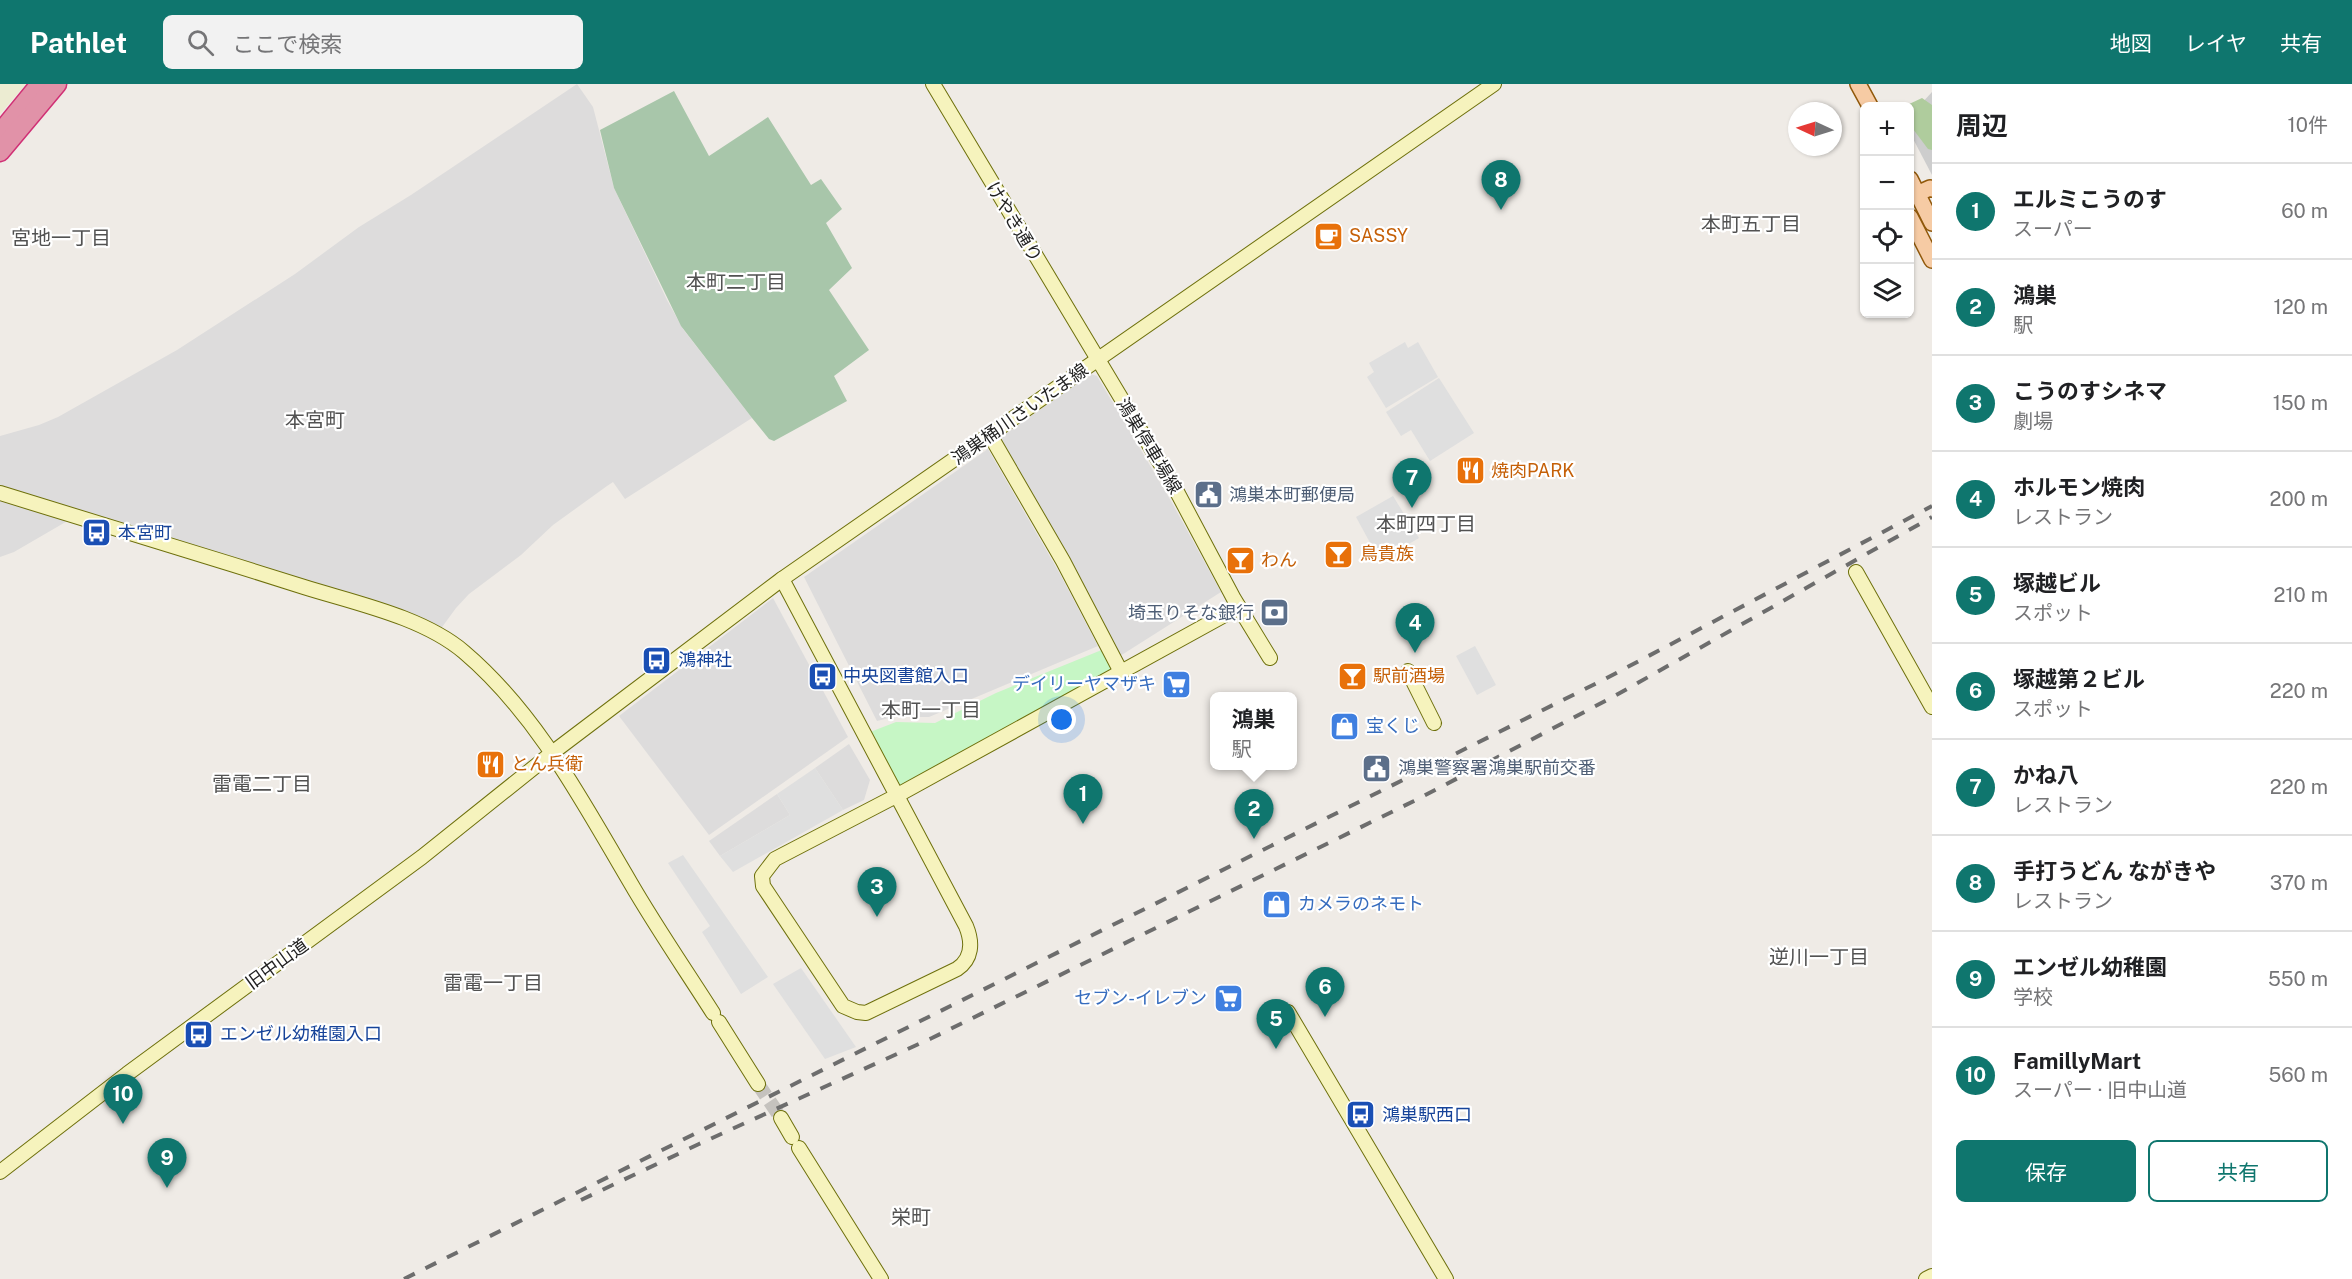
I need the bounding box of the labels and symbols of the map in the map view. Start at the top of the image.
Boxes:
north arrow [1788,102,1842,156]
pin: 8 [1482,160,1520,210]
street label: けやき通り [982,178,1047,266]
district label: 本町五丁目 [1701,212,1801,236]
cafe icon: SASSY [1312,220,1344,252]
place label: SASSY [1349,225,1408,246]
district label: 宮地一丁目 [11,226,111,250]
district label: 本町二丁目 [686,270,786,294]
street label: 鴻巣桶川さいたま線 [948,359,1092,468]
street label: 鴻巣停車場線 [1113,394,1186,497]
district label: 本宮町 [285,408,345,432]
restaurant icon: 焼肉PARK [1454,455,1486,487]
pin: 7 [1392,458,1432,508]
place label: 焼肉PARK [1491,460,1575,481]
public building icon: 鴻巣本町郵便局 [1192,479,1224,511]
place label: 鴻巣本町郵便局 [1229,484,1355,505]
district label: 本町四丁目 [1376,512,1476,536]
bus stop icon: 本宮町 [81,517,113,549]
place label: 本宮町 [118,522,172,543]
bar icon: 鳥貴族 [1323,538,1355,570]
place label: 鳥貴族 [1360,543,1414,564]
bar icon: わん [1224,544,1256,576]
place label: わん [1261,549,1297,570]
bank icon: 埼玉りそな銀行 [1259,597,1291,629]
place label: 埼玉りそな銀行 [1128,602,1254,623]
pin: 4 [1396,604,1434,653]
bus stop icon: 鴻神社 [641,644,673,676]
place label: 鴻神社 [678,649,732,670]
bus stop icon: 中央図書館入口 [806,660,838,692]
bar icon: 駅前酒場 [1336,660,1368,692]
place label: 中央図書館入口 [843,665,969,686]
place label: 駅前酒場 [1373,665,1445,686]
supermarket icon: デイリーヤマザキ [1161,668,1193,700]
place label: デイリーヤマザキ [1012,673,1156,694]
district label: 本町一丁目 [881,698,981,722]
your location [1047,705,1076,734]
shop icon: 宝くじ [1329,710,1361,742]
place label: 宝くじ [1366,715,1420,736]
restaurant icon: とん兵衛 [474,748,506,780]
public building icon: 鴻巣警察署鴻巣駅前交番 [1361,752,1393,784]
place label: とん兵衛 [511,753,583,774]
place label: 鴻巣警察署鴻巣駅前交番 [1398,757,1596,778]
district label: 雷電二丁目 [212,772,312,796]
pin: 1 [1064,774,1102,824]
pin: 2 [1234,790,1274,839]
pin: 3 [858,868,896,917]
shop icon: カメラのネモト [1261,888,1293,920]
place label: カメラのネモト [1298,893,1424,914]
street label: 旧中山道 [241,934,312,993]
district label: 逆川一丁目 [1769,945,1869,969]
pin: 6 [1306,968,1344,1017]
district label: 雷電一丁目 [443,971,543,995]
supermarket icon: セブン-イレブン [1212,982,1244,1014]
place label: セブン-イレブン [1074,987,1207,1008]
pin: 5 [1256,1000,1296,1049]
bus stop icon: エンゼル幼稚園入口 [183,1018,215,1050]
place label: エンゼル幼稚園入口 [220,1023,382,1044]
pin: 10 [104,1074,142,1124]
bus stop icon: 鴻巣駅西口 [1345,1099,1377,1131]
place label: 鴻巣駅西口 [1382,1104,1472,1125]
pin: 9 [148,1138,186,1188]
district label: 栄町 [891,1205,931,1229]

